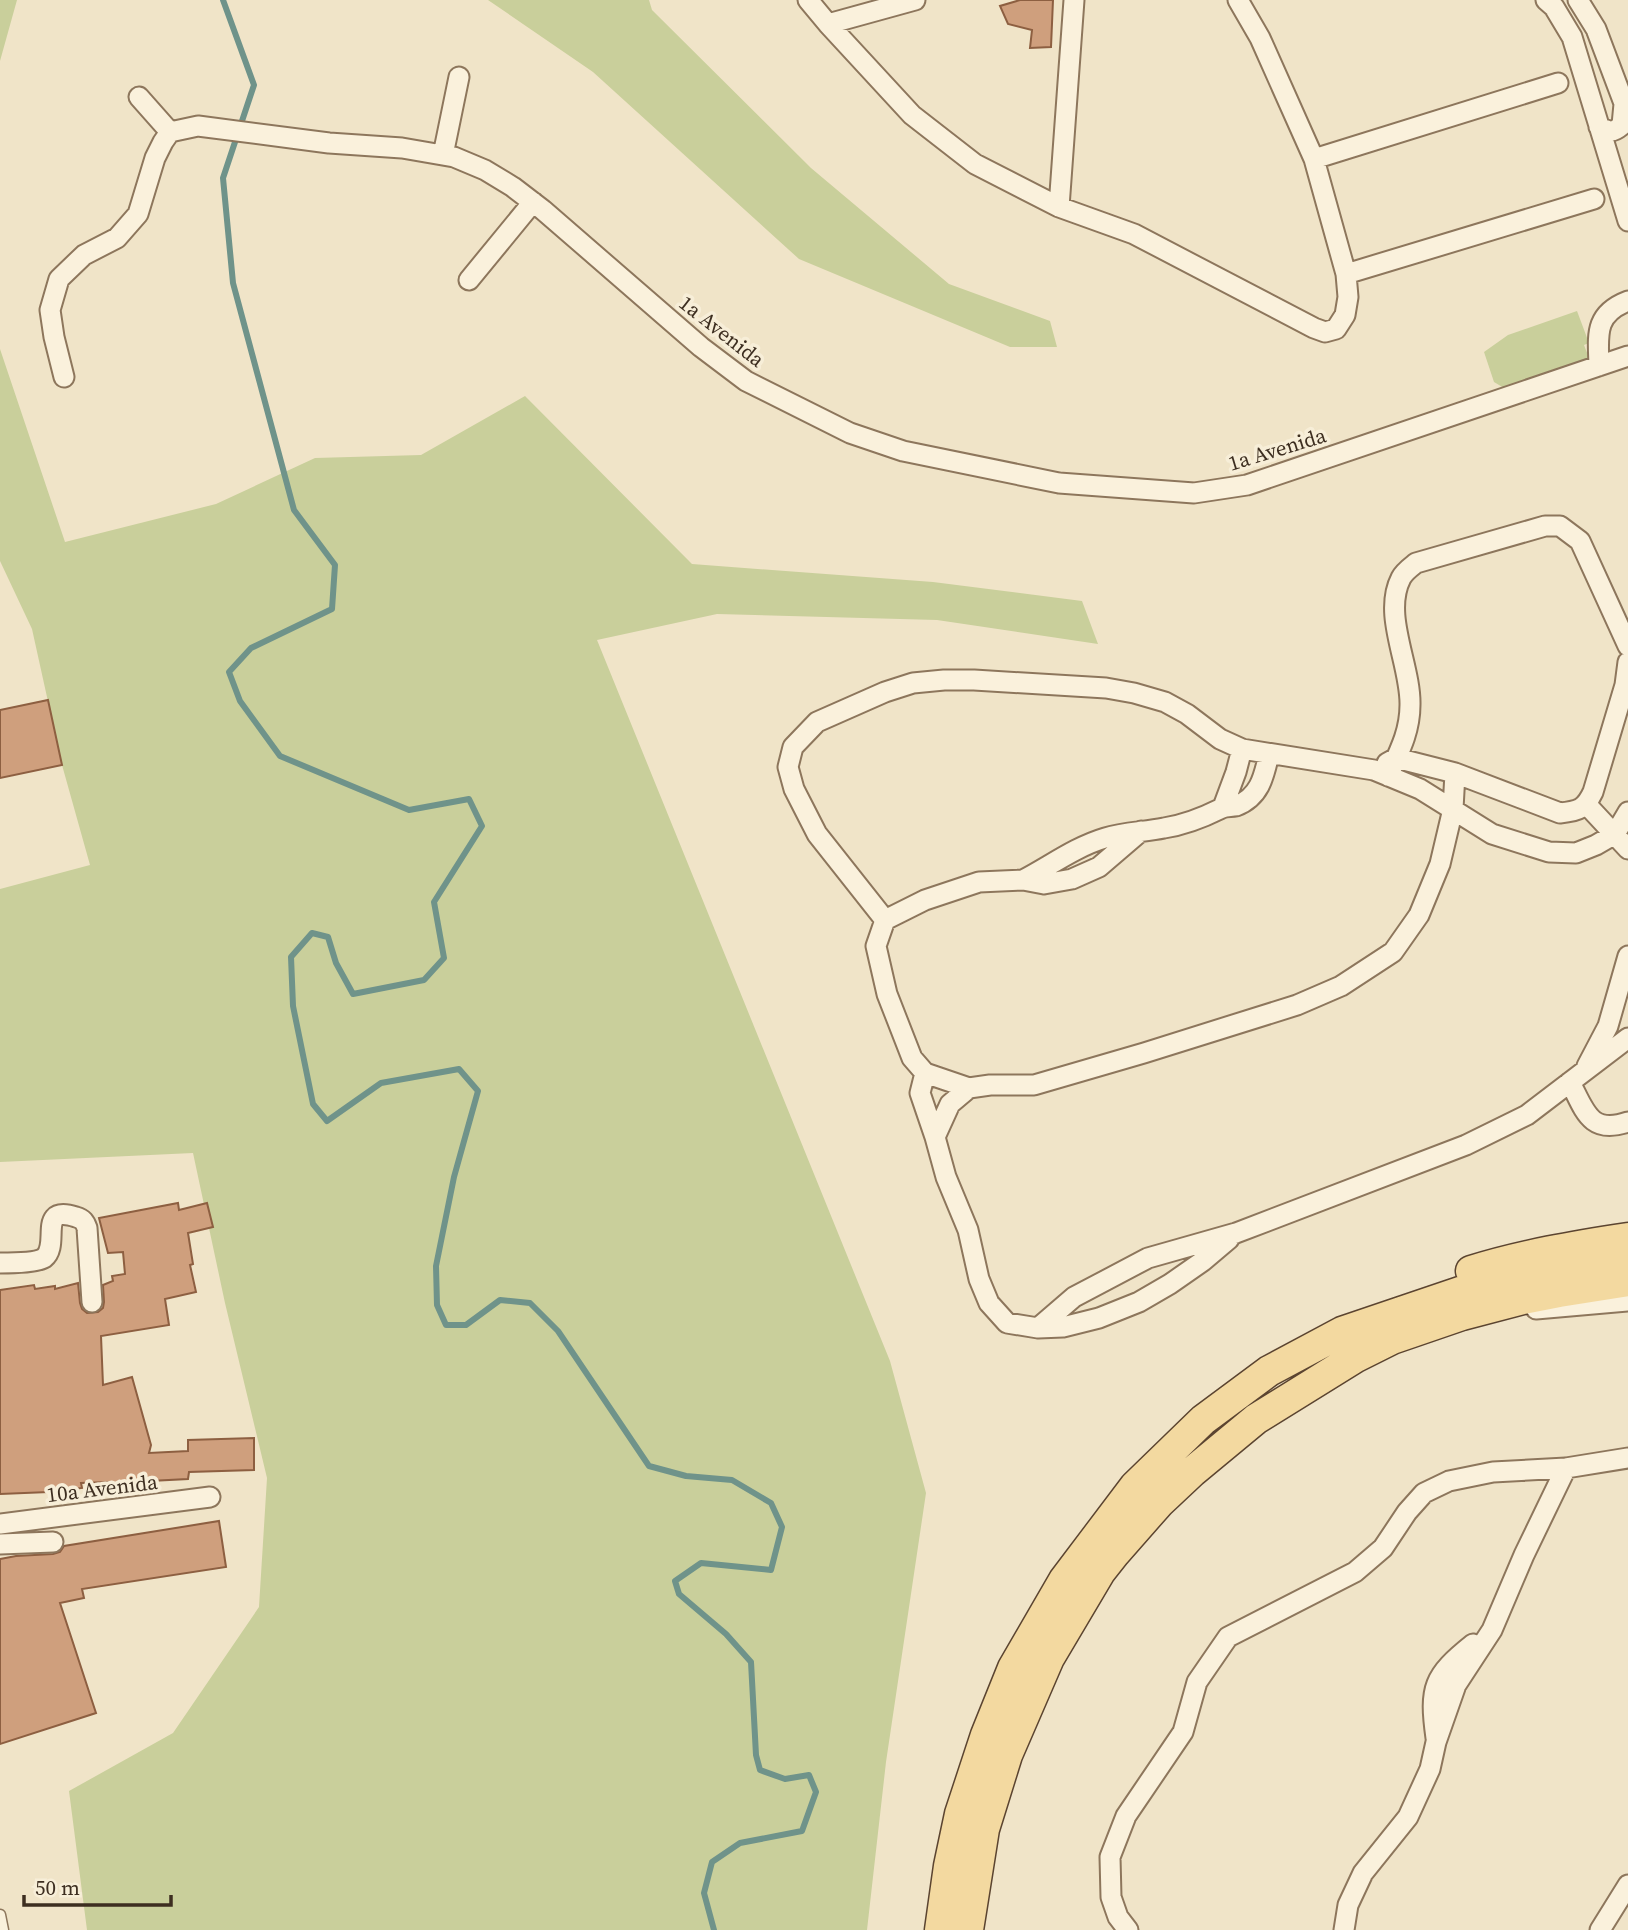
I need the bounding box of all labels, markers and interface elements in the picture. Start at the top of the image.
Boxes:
street label: 1a Avenida [673,288,771,374]
street label: 1a Avenida [1224,420,1330,478]
street label: 10a Avenida [45,1467,159,1509]
scale bar [24,1864,172,1908]
text: 50 m [35,1873,80,1902]

